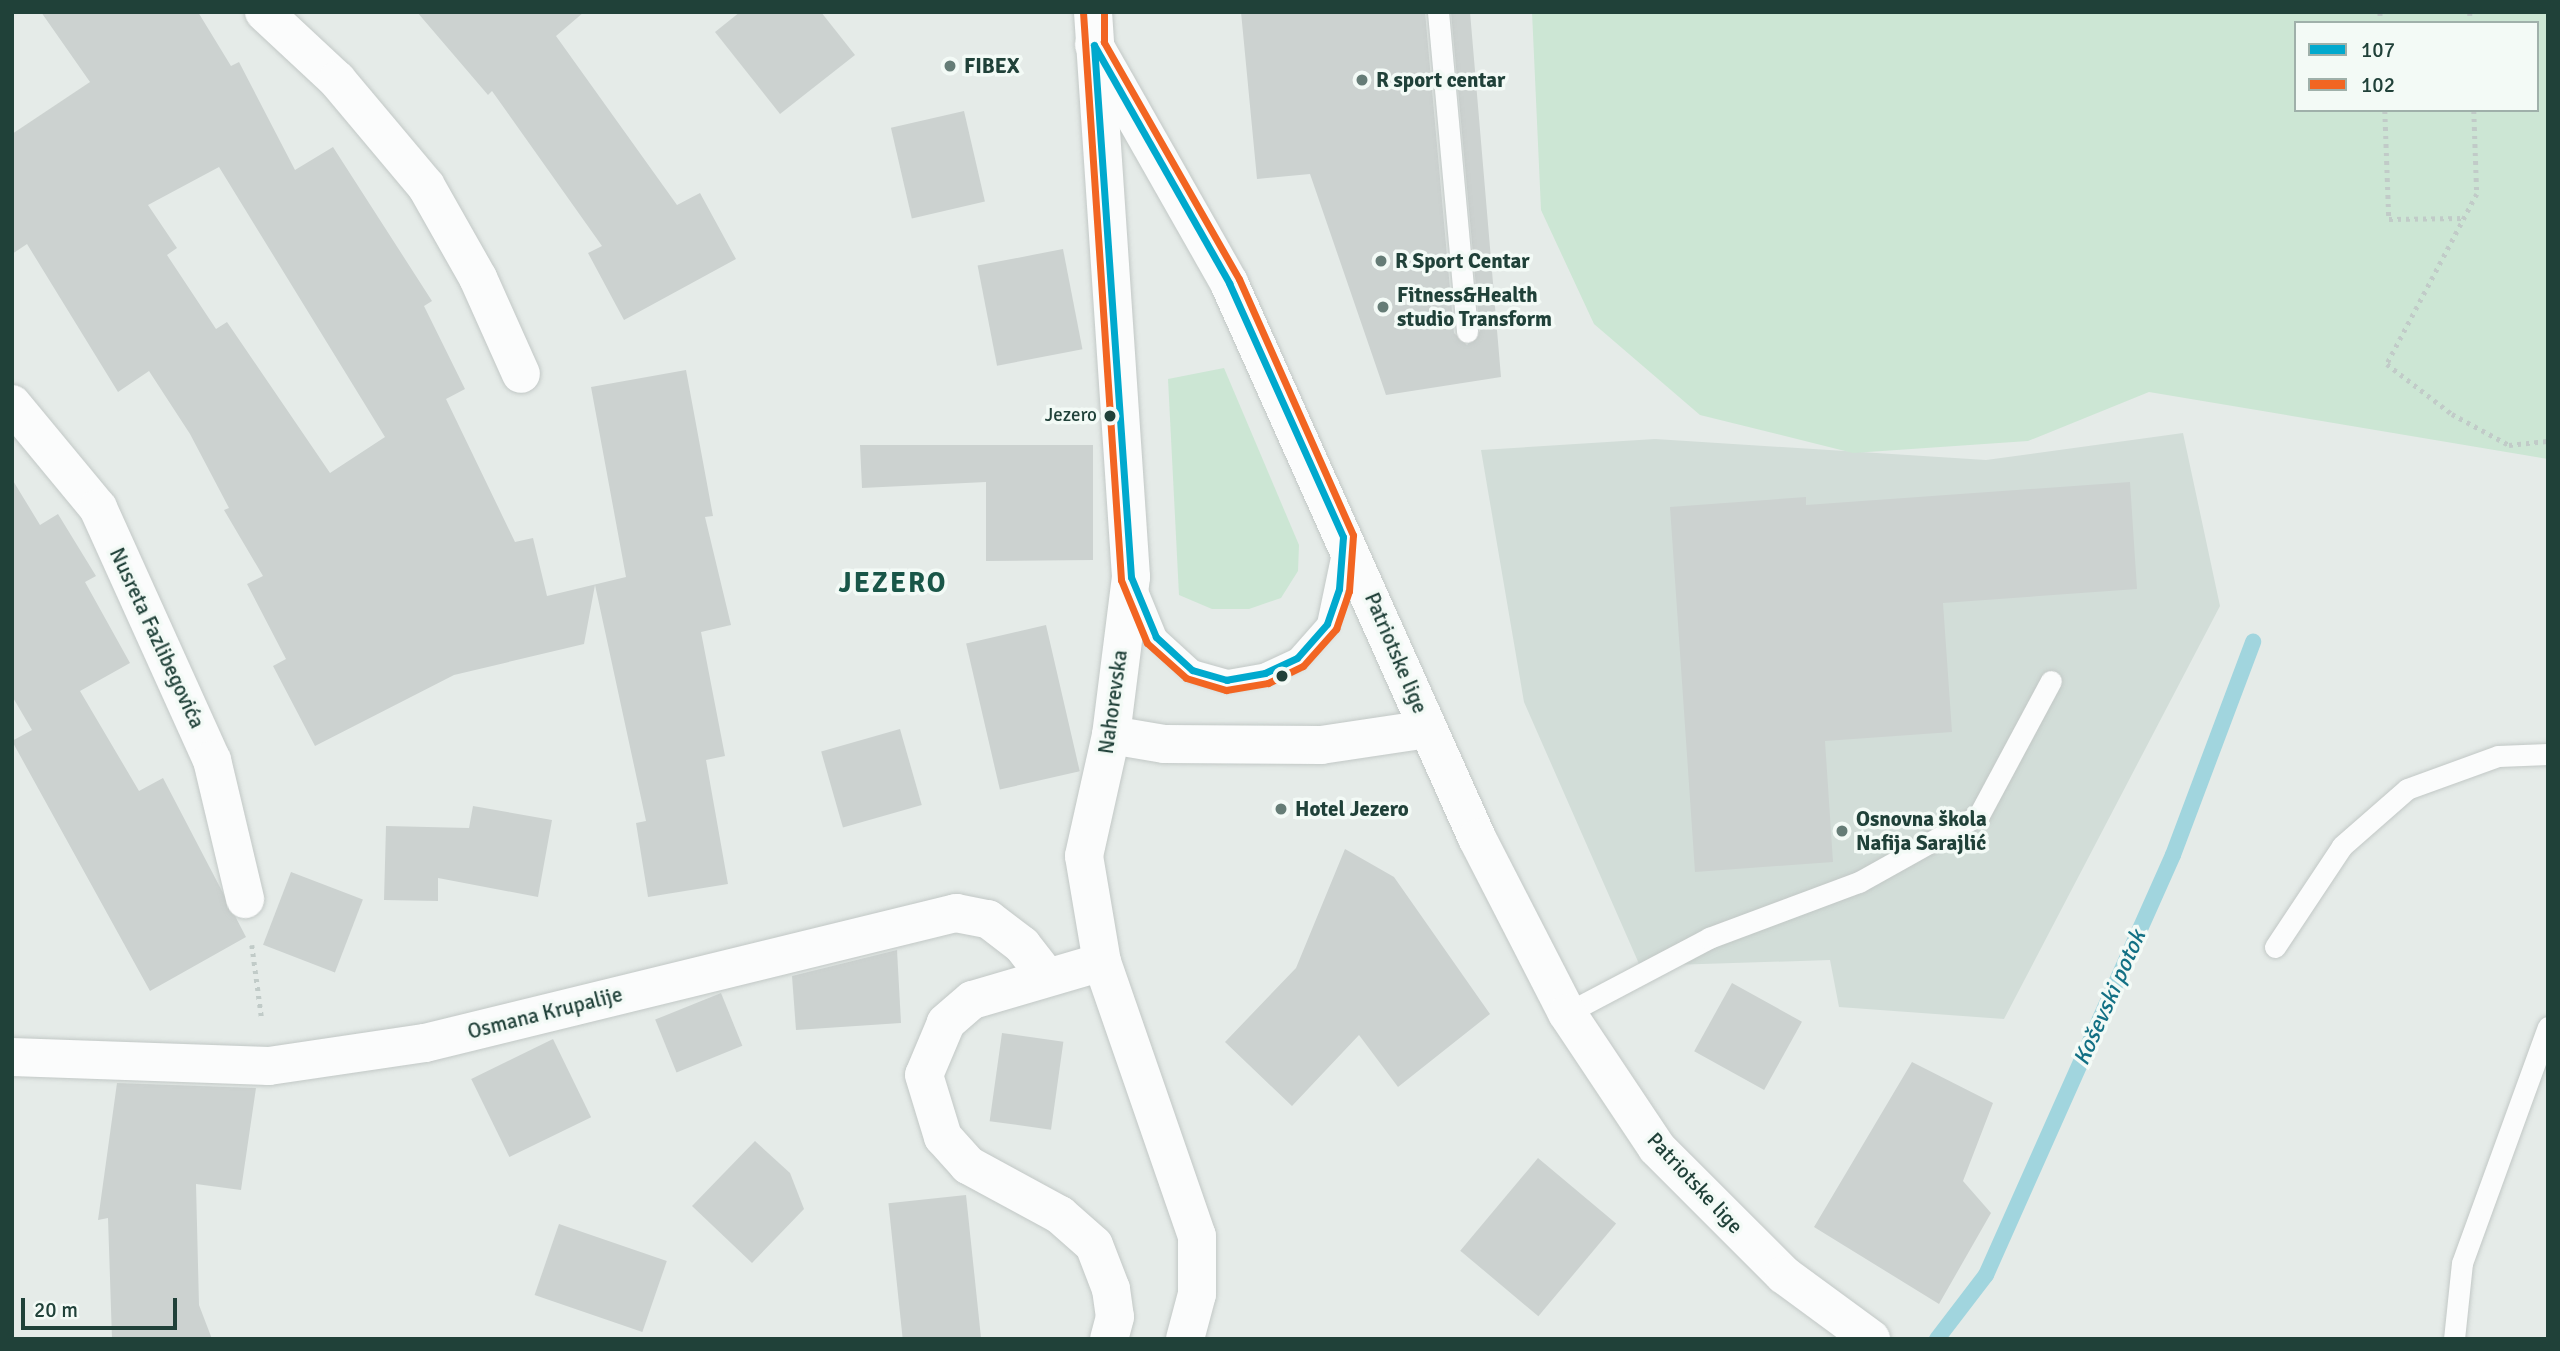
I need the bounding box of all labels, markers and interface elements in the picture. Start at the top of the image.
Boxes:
legend [2294,21,2539,112]
text: 107 [2361,37,2395,63]
place label: FIBEX [964,53,1020,79]
marker: FIBEX [942,58,958,74]
place label: R sport centar [1376,67,1505,93]
marker: R sport centar [1354,72,1370,88]
text: 102 [2361,72,2395,98]
place label: R Sport Centar [1395,248,1530,274]
marker: R Sport Centar [1373,253,1389,269]
place label: Fitness&Health studio Transform [1397,282,1552,332]
marker: Fitness&Health studio Transform [1375,299,1391,315]
place label: Jezero [1045,405,1097,427]
marker: Jezero [1103,409,1117,423]
street label: Nusreta Fazlibegovića [104,544,210,732]
district label: JEZERO [839,566,947,600]
street label: Patriotske lige [1359,589,1433,717]
street label: Nahorevska [1093,648,1133,756]
unlabelled marker [1275,669,1289,683]
place label: Hotel Jezero [1295,796,1409,822]
marker: Hotel Jezero [1273,801,1289,817]
place label: Osnovna škola Nafija Sarajlić [1856,806,1987,856]
marker: Osnovna škola Nafija Sarajlić [1834,823,1850,839]
water label: Koševski potok [2068,926,2152,1070]
street label: Osmana Krupalije [465,982,625,1044]
street label: Patriotske lige [1642,1127,1748,1239]
scale bar [24,1284,180,1328]
text: 20 m [34,1297,78,1323]

